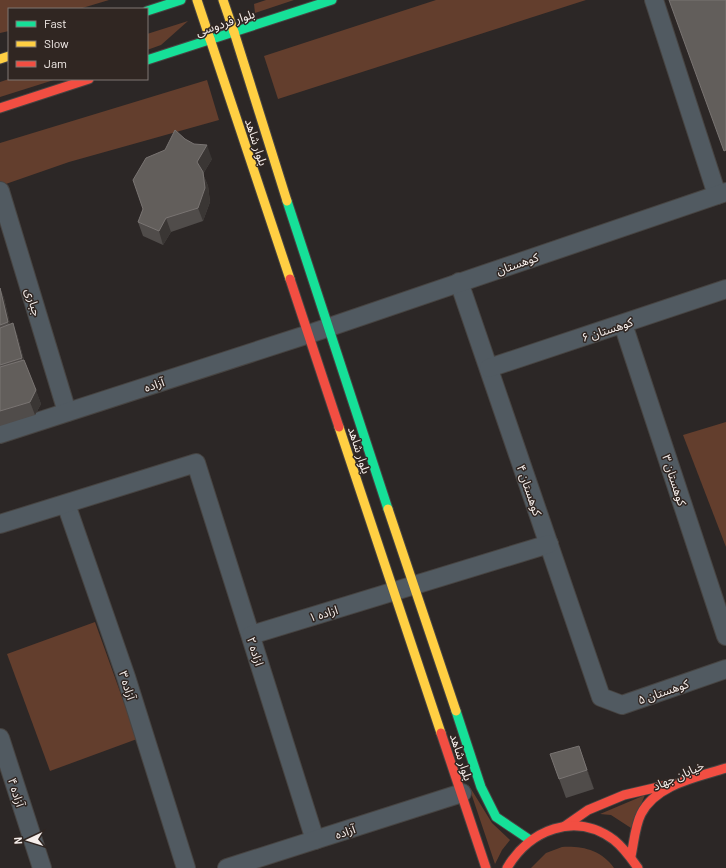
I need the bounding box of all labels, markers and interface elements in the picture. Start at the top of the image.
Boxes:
street label: بلوار فردوسی [194,6,257,39]
legend [8,8,148,80]
text: Fast [44,16,67,30]
text: Slow [44,36,69,50]
text: Jam [44,56,67,70]
street label: بلوار شاهد [242,117,271,167]
street label: کوهستان [494,249,541,278]
street label: جباری [22,286,45,318]
street label: کوهستان ۶ [580,314,636,345]
street label: آزاده [142,374,167,395]
street label: بلوار شاهد [345,425,374,475]
street label: کوهستان ۳ [659,453,690,509]
street label: کوهستان ۴ [514,463,546,519]
street label: ازاده ۱ [307,602,340,625]
street label: ازاده ۲ [244,635,267,668]
street label: آزاده ۳ [116,669,139,702]
street label: کوهستان ۵ [636,675,692,707]
street label: بلوار شاهد [447,732,476,782]
street label: خیابان جهاد [650,757,706,793]
street label: آزاده ۴ [5,776,28,809]
north arrow [8,820,48,860]
street label: آزاده [333,821,358,842]
text: N [11,837,24,845]

